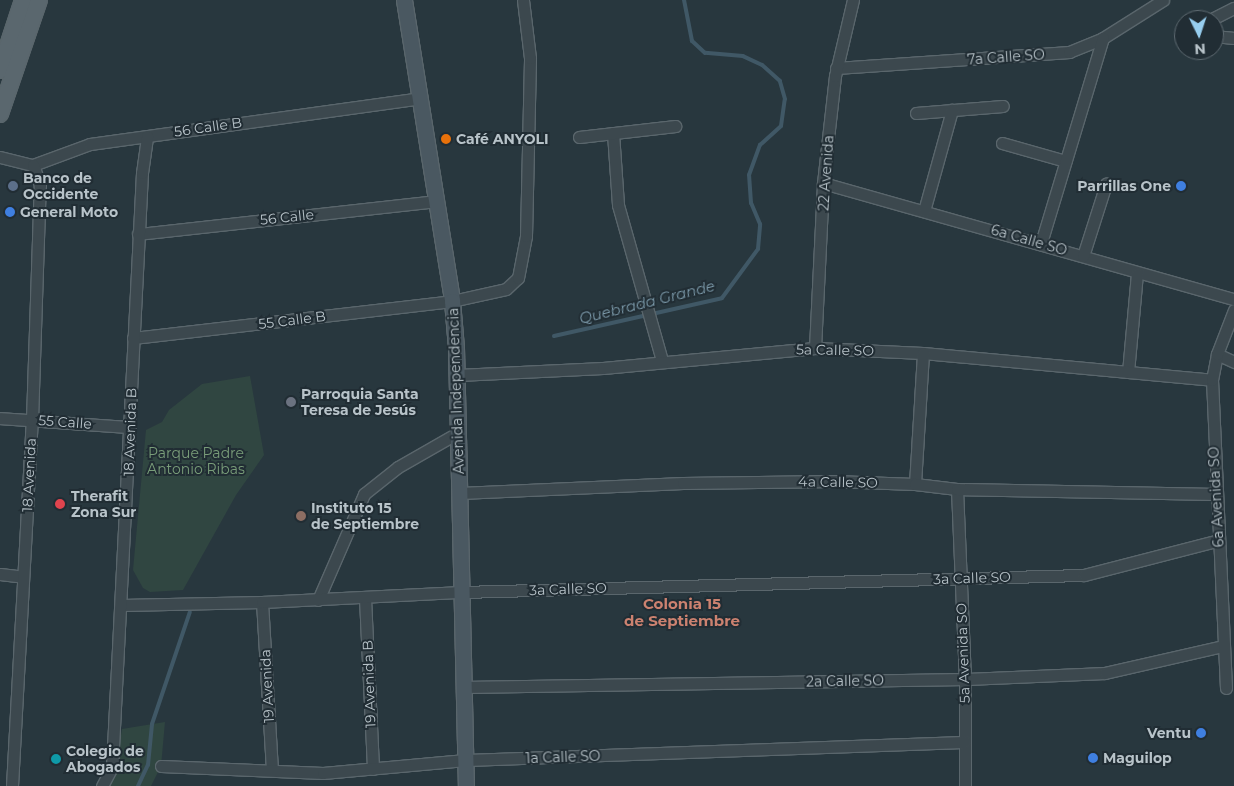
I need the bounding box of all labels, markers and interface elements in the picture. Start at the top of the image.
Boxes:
north arrow [1174,10,1224,60]
text: N [1194,40,1206,58]
street label: 7a Calle SO [967,46,1045,68]
street label: 56 Calle B [173,114,243,140]
place label: Café ANYOLI [456,131,549,147]
marker: Café ANYOLI [440,133,452,145]
street label: 22 Avenida [815,134,837,212]
place label: Banco de Occidente [23,170,98,202]
place label: Parrillas One [1077,178,1171,194]
marker: Banco de Occidente [7,180,19,192]
marker: Parrillas One [1175,180,1187,192]
place label: General Moto [20,204,118,220]
marker: General Moto [4,206,16,218]
street label: 56 Calle [259,206,315,228]
street label: 6a Calle SO [989,221,1069,259]
water label: Quebrada Grande [577,276,717,328]
street label: 55 Calle B [257,308,327,332]
street label: Avenida Independencia [445,308,467,474]
street label: 5a Calle SO [796,341,874,359]
place label: Parroquia Santa Teresa de Jesús [301,386,419,418]
street label: 18 Avenida B [120,388,140,476]
marker: Parroquia Santa Teresa de Jesús [285,396,297,408]
street label: 55 Calle [38,412,92,432]
street label: 18 Avenida [19,438,39,512]
park label: Parque Padre Antonio Ribas [147,445,245,478]
street label: 6a Avenida SO [1205,446,1227,548]
street label: 4a Calle SO [798,473,878,491]
place label: Therafit Zona Sur [71,488,136,520]
marker: Therafit Zona Sur [53,497,67,511]
place label: Instituto 15 de Septiembre [311,500,419,532]
marker: Instituto 15 de Septiembre [295,510,307,522]
street label: 3a Calle SO [933,568,1011,588]
street label: 3a Calle SO [529,579,607,599]
district label: Colonia 15 de Septiembre [624,594,740,629]
street label: 5a Avenida SO [953,603,973,703]
street label: 19 Avenida B [359,640,379,728]
street label: 19 Avenida [257,649,277,723]
street label: 2a Calle SO [806,672,884,690]
place label: Ventu [1147,725,1191,741]
marker: Ventu [1195,727,1207,739]
place label: Colegio de Abogados [66,743,144,776]
street label: 1a Calle SO [525,747,601,767]
place label: Maguilop [1103,750,1172,766]
marker: Maguilop [1087,752,1099,764]
marker: Colegio de Abogados [50,753,62,765]

